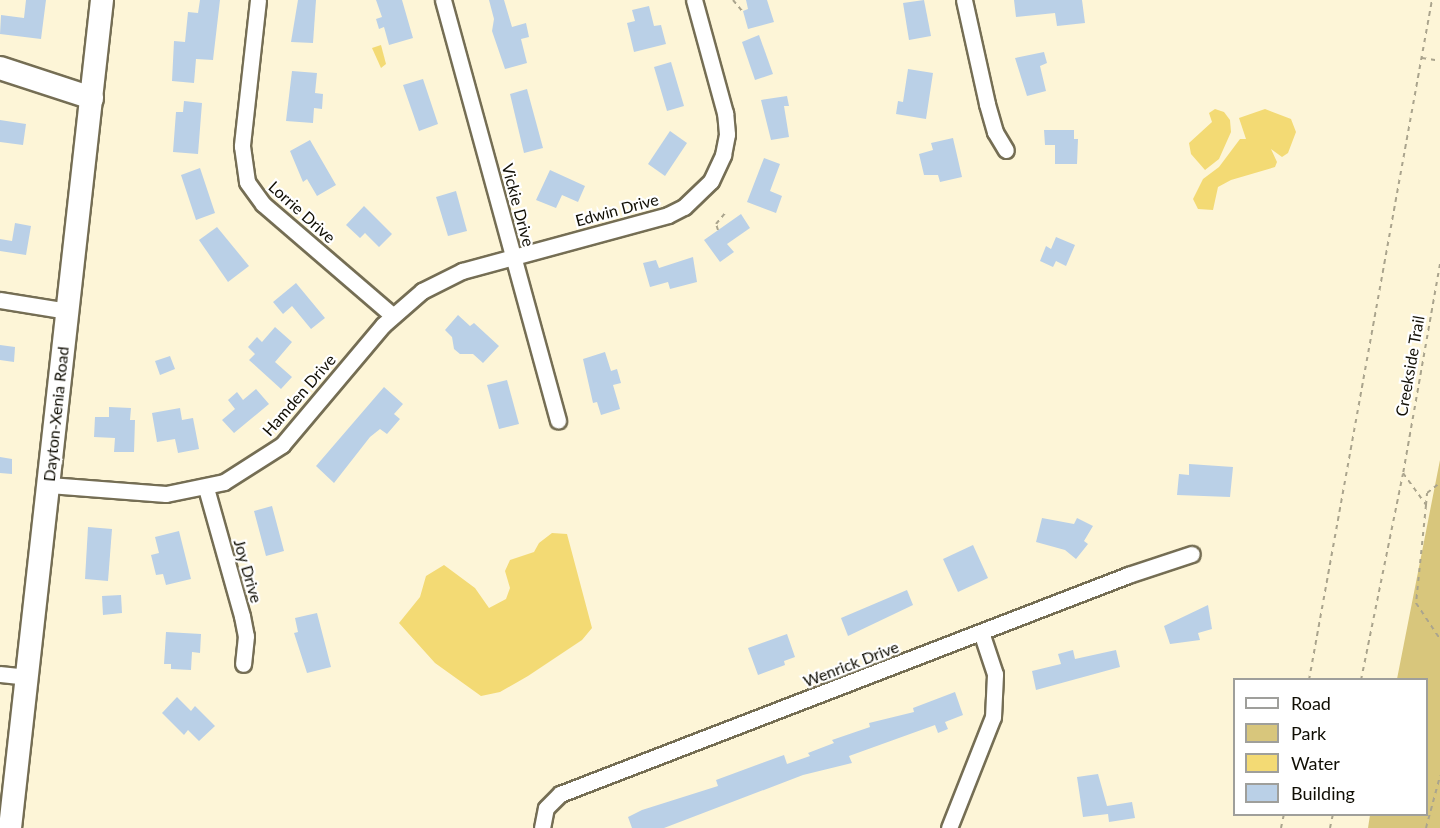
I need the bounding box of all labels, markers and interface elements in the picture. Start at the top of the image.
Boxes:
street label: Vickie Drive [498,161,538,249]
street label: Lorrie Drive [265,177,339,247]
street label: Edwin Drive [573,190,661,230]
street label: Creekside Trail [1392,314,1428,418]
street label: Dayton-Xenia Road [39,346,73,482]
street label: Hamden Drive [258,350,340,440]
street label: Joy Drive [230,537,266,605]
street label: Wenrick Drive [801,637,901,691]
legend [1233,678,1428,816]
text: Road [1291,692,1331,714]
text: Park [1291,722,1326,744]
text: Water [1291,752,1340,774]
text: Building [1291,782,1355,804]

